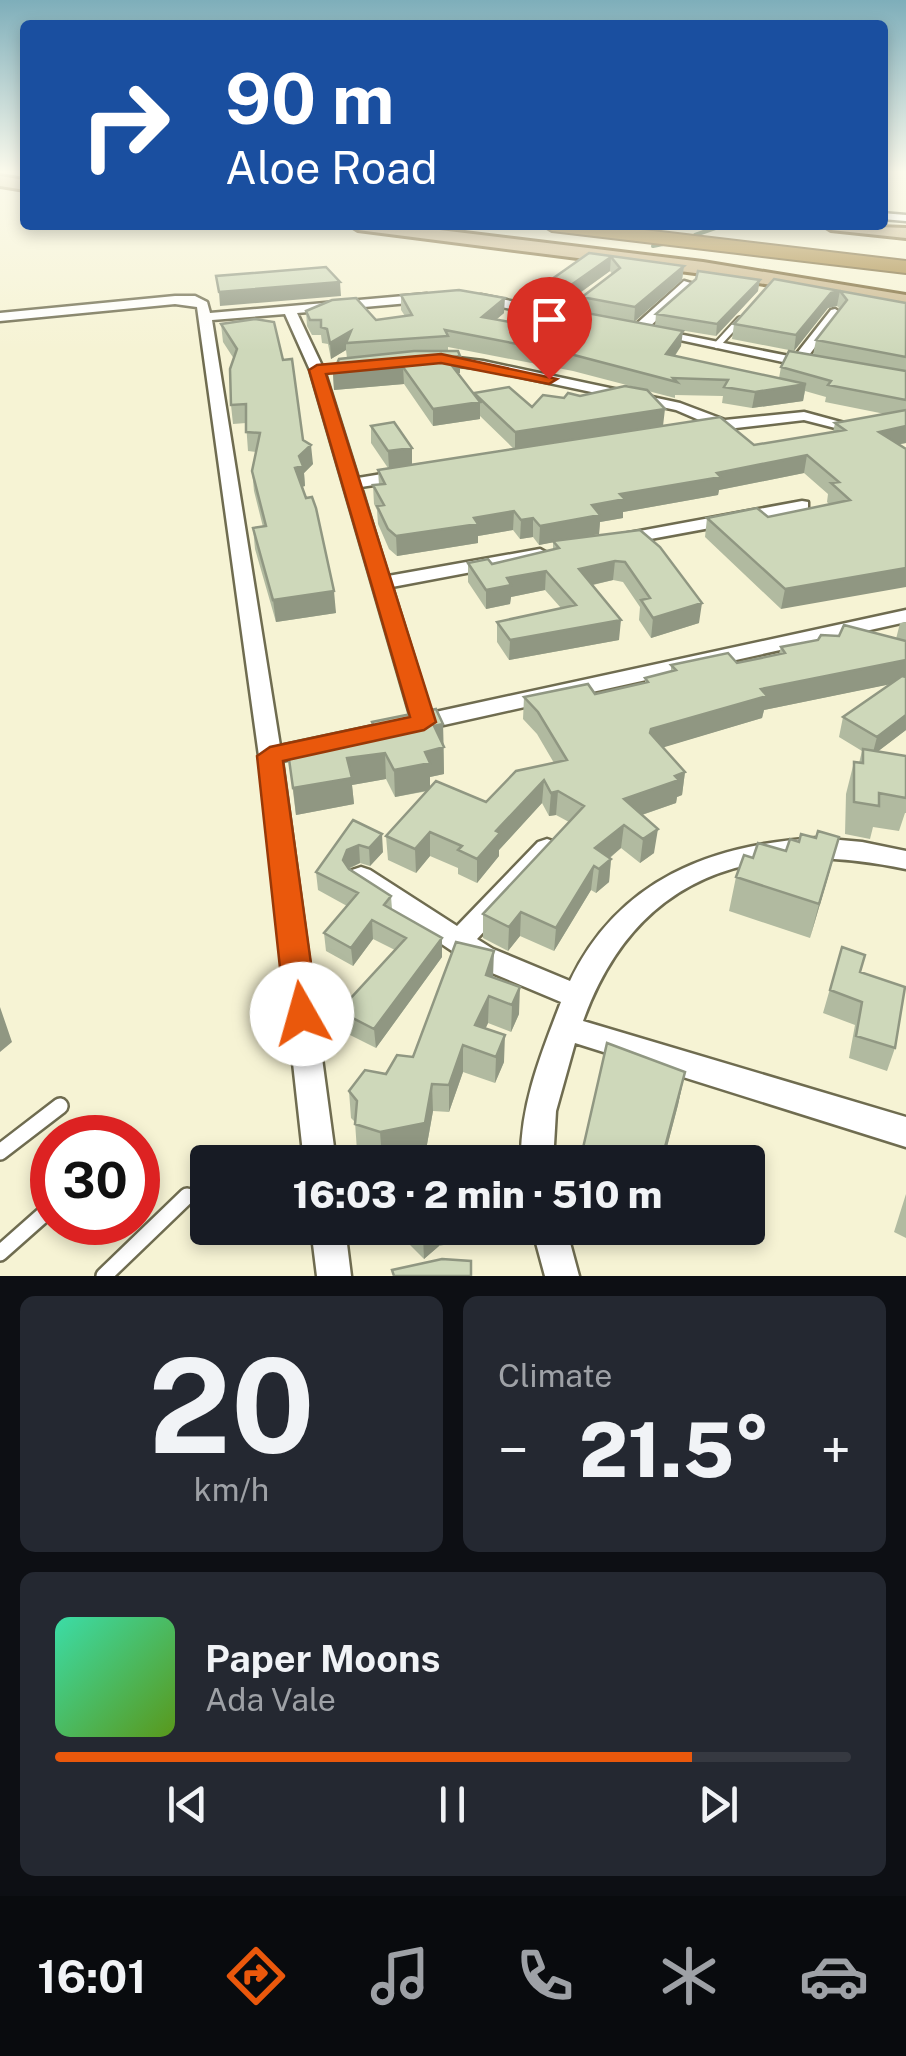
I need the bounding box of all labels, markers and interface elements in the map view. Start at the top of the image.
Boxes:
text: 90 m [225,57,395,140]
icon: right [60,60,190,190]
text: Aloe Road [225,141,438,194]
pin [507,277,592,380]
icon: arrive [522,292,577,347]
position arrow [250,962,354,1066]
speed limit sign: 30 [30,1115,160,1245]
text: 16:03 · 2 min · 510 m [293,1172,662,1217]
text: 20 [148,1330,315,1482]
text: Climate [498,1357,612,1394]
text: 21.5° [579,1406,770,1494]
text: − [498,1418,529,1482]
text: + [821,1418,851,1482]
text: km/h [194,1471,269,1508]
text: Paper Moons [205,1636,440,1681]
text: Ada Vale [205,1681,336,1718]
icon: previous [160,1777,215,1832]
icon: pause [425,1777,480,1832]
icon: next [691,1777,746,1832]
icon: directions [221,1941,291,2011]
icon: music [365,1941,435,2011]
icon: phone [510,1941,580,2011]
icon: climate [654,1941,724,2011]
icon: car [799,1941,869,2011]
text: 16:01 [37,1950,147,2003]

